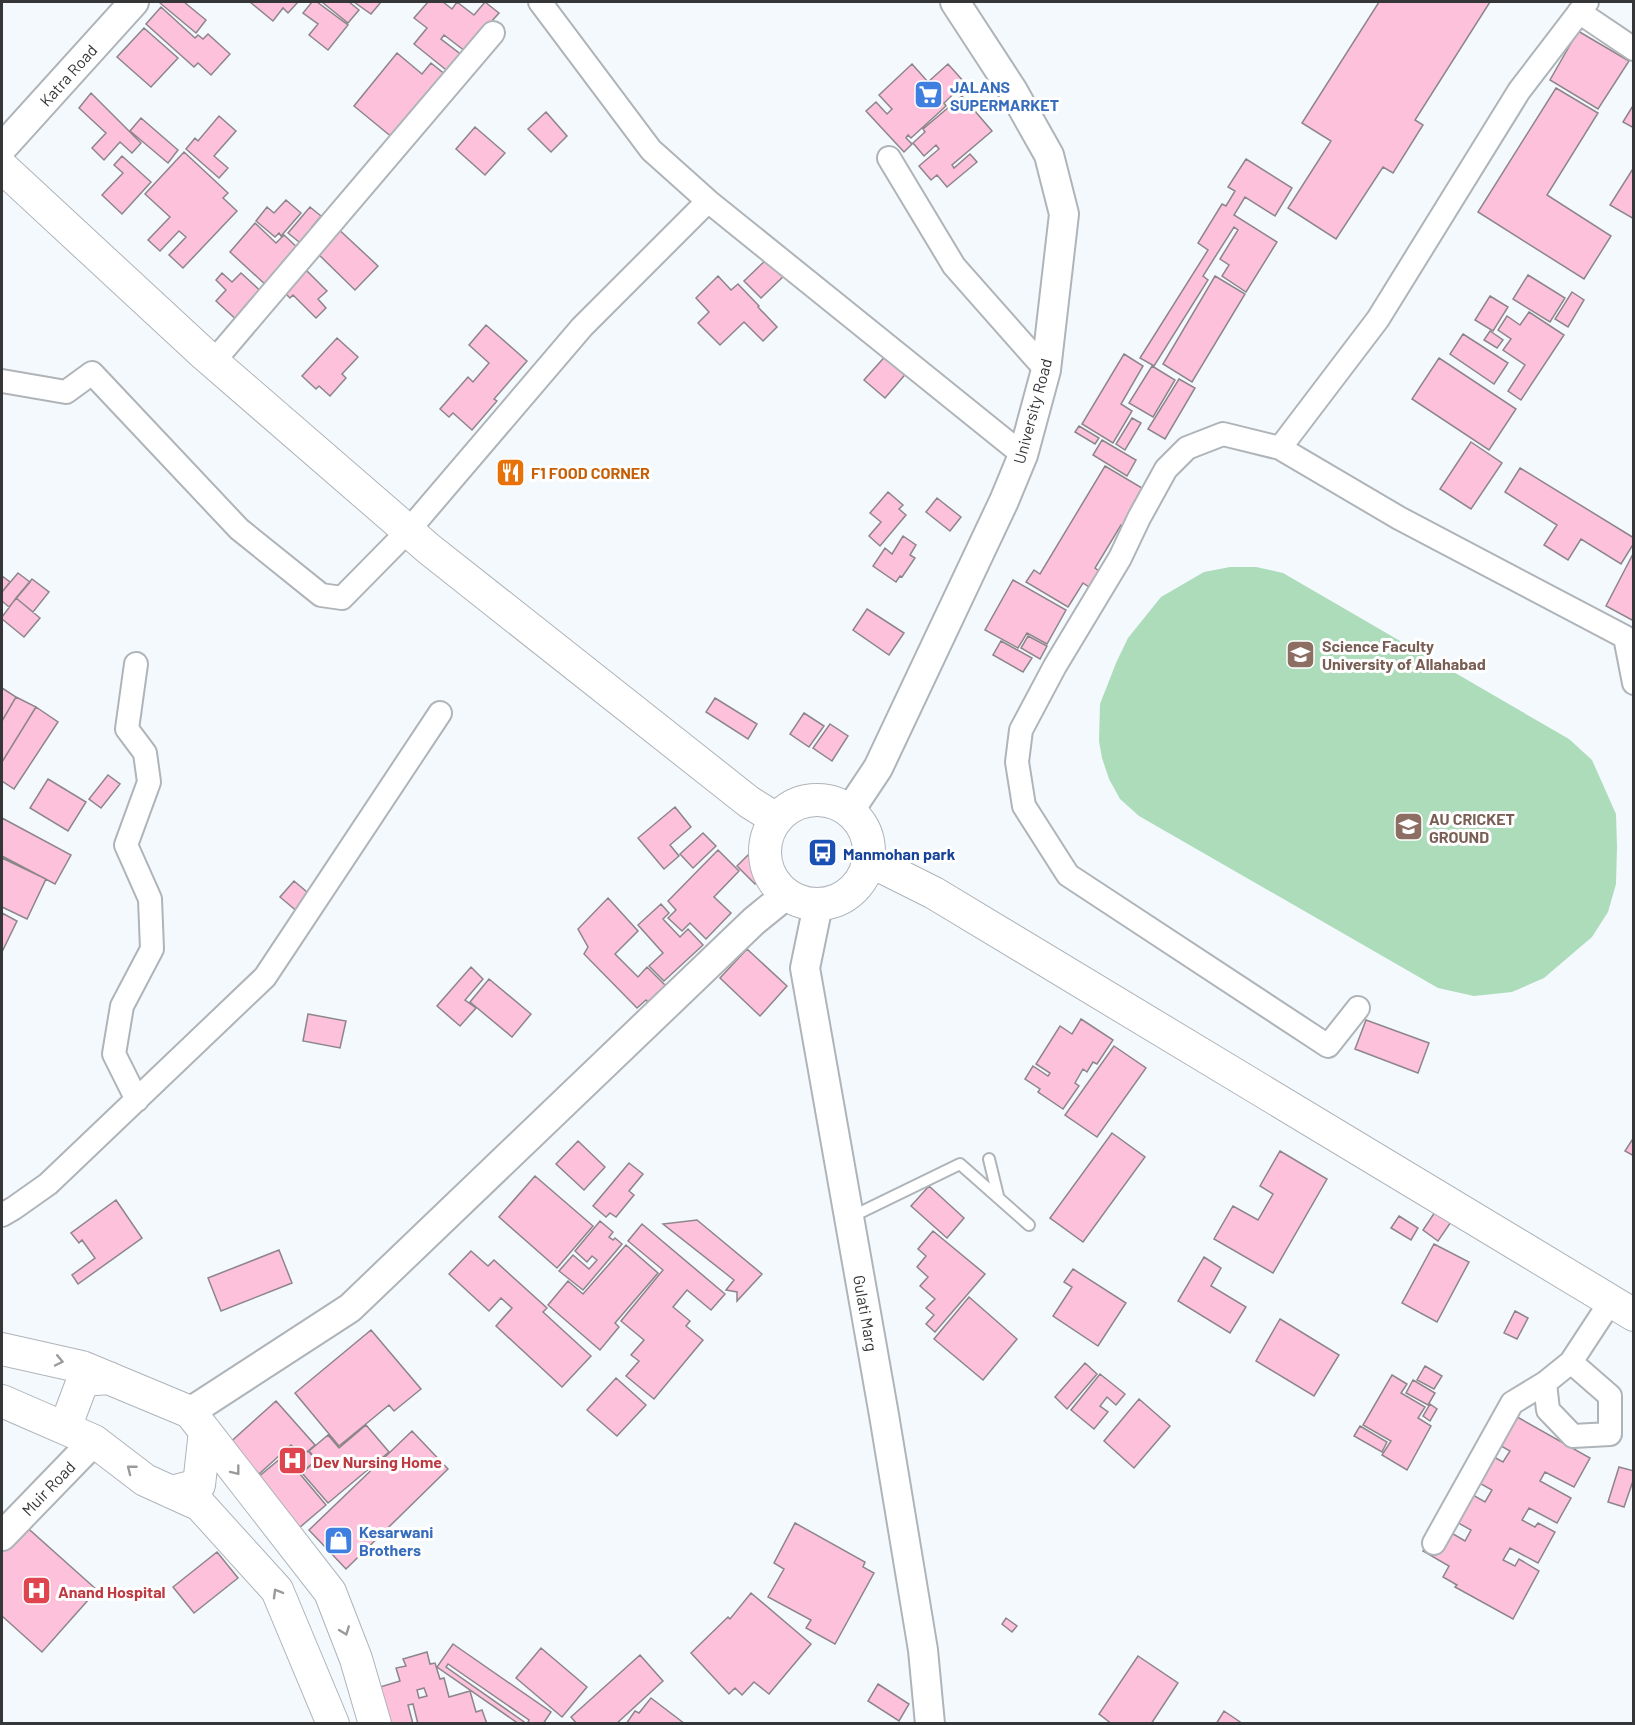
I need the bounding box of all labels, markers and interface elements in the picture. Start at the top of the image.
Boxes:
street label: Katra Road [35,40,101,110]
place label: JALANS SUPERMARKET [950,77,1059,114]
supermarket icon: JALANS SUPERMARKET [913,79,945,111]
street label: University Road [1009,356,1055,466]
restaurant icon: F1 FOOD CORNER [494,456,526,488]
place label: F1 FOOD CORNER [531,463,650,482]
place label: Science Faculty University of Allahabad [1322,636,1486,673]
school or university icon: Science Faculty University of Allahabad [1285,638,1317,670]
place label: AU CRICKET GROUND [1429,809,1515,846]
school or university icon: AU CRICKET GROUND [1392,811,1424,843]
bus stop icon: Manmohan park [806,837,838,869]
place label: Manmohan park [843,844,956,863]
street label: Gulati Marg [850,1273,882,1353]
one-way arrow [53,1354,63,1367]
hospital icon: Dev Nursing Home [276,1445,308,1477]
place label: Dev Nursing Home [313,1452,442,1471]
street label: Muir Road [17,1457,79,1519]
one-way arrow [229,1464,240,1475]
one-way arrow [127,1466,138,1477]
place label: Kesarwani Brothers [359,1522,433,1559]
shop icon: Kesarwani Brothers [322,1524,354,1556]
hospital icon: Anand Hospital [21,1575,53,1607]
place label: Anand Hospital [58,1582,166,1601]
one-way arrow [273,1589,284,1599]
one-way arrow [338,1625,351,1635]

